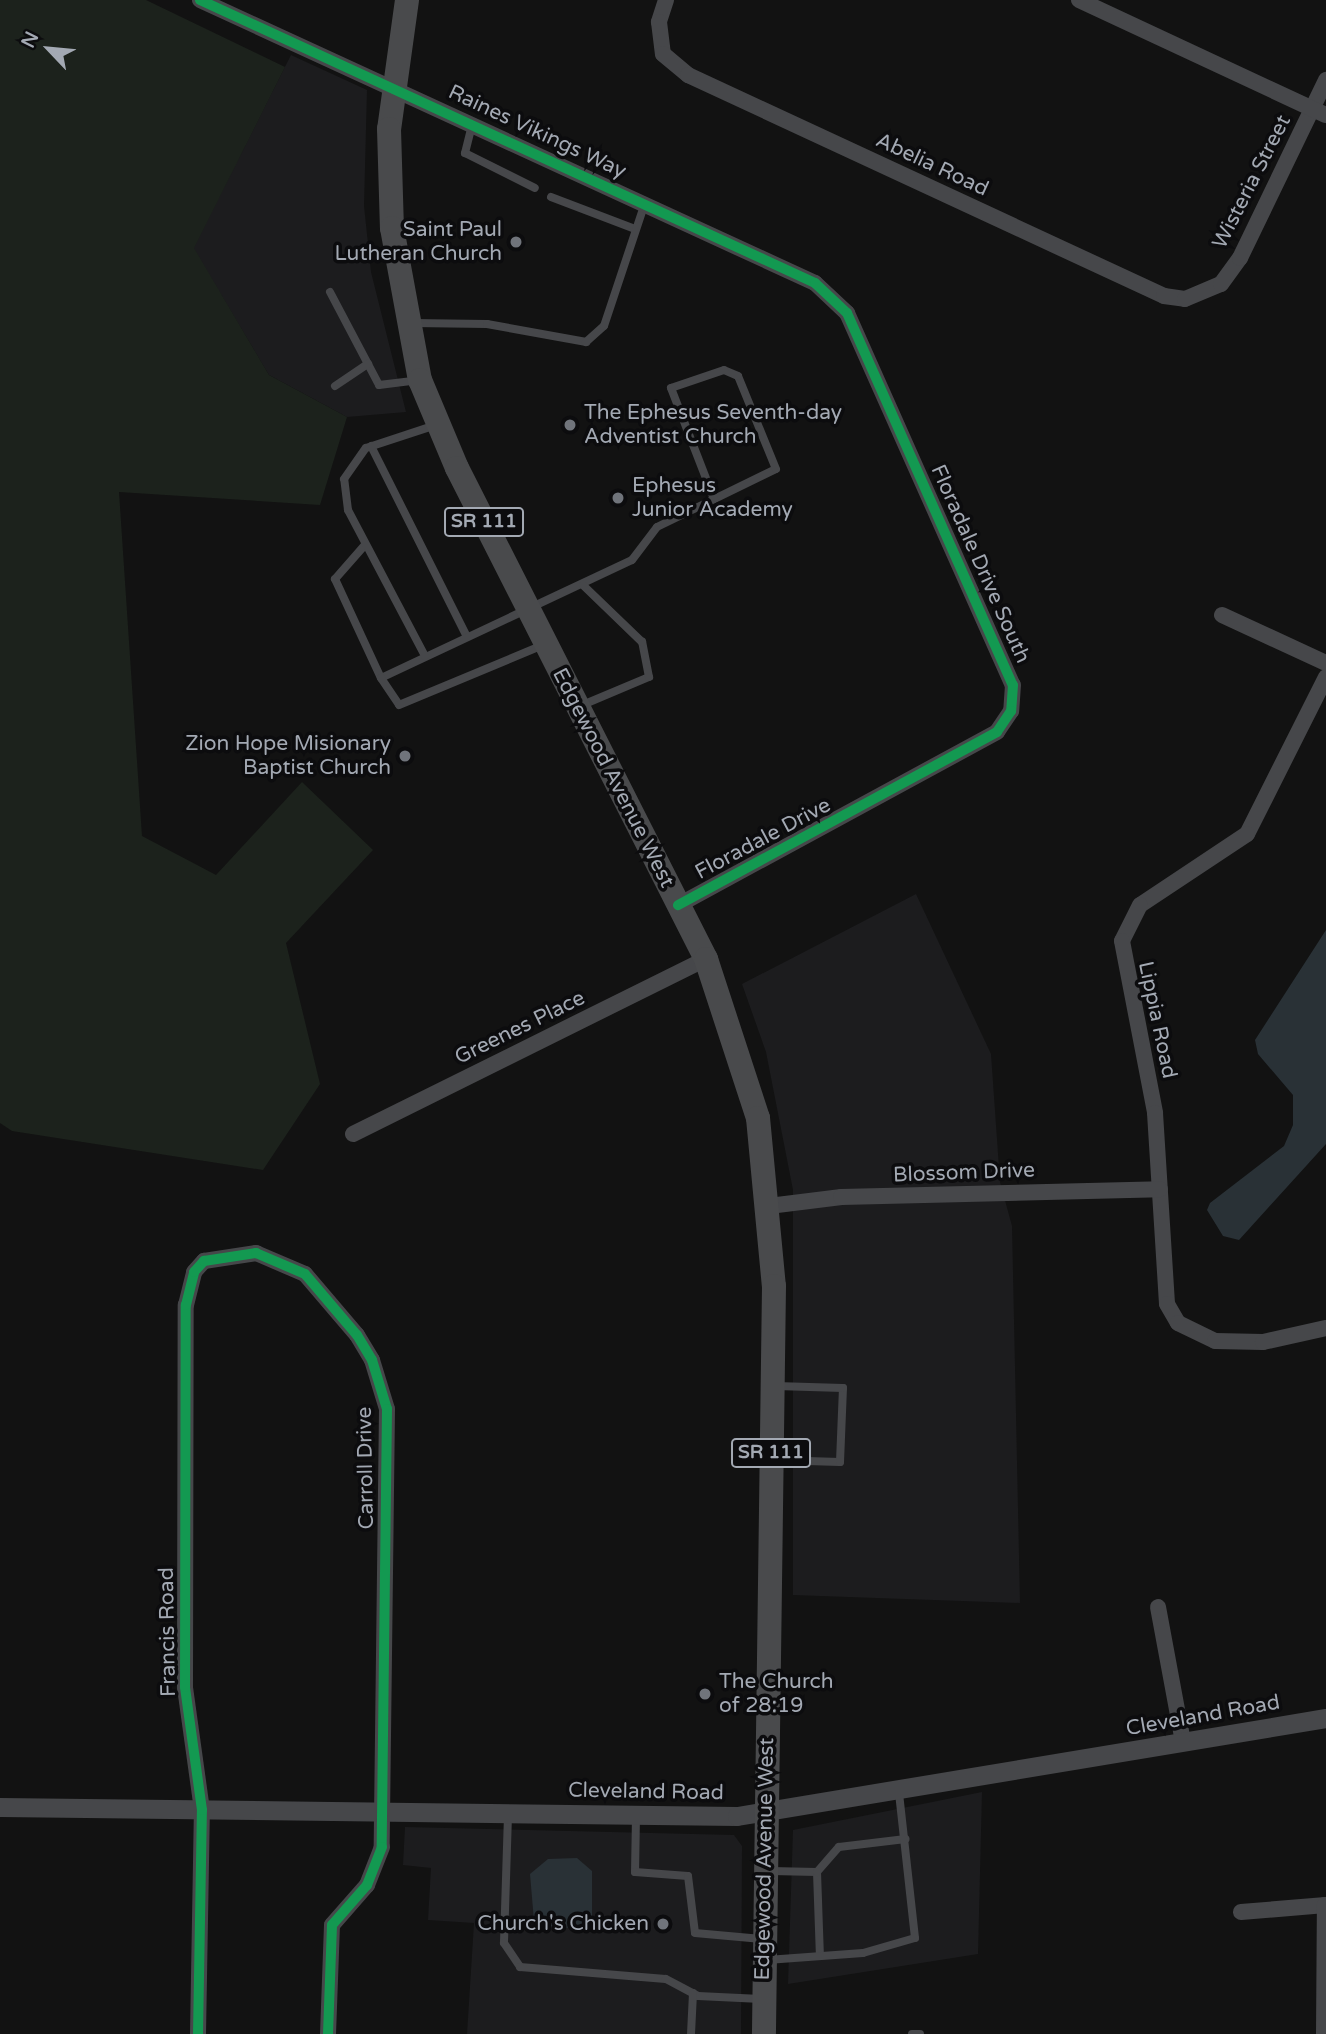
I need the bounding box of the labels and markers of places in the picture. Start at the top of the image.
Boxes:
place label: Saint Paul Lutheran Church [335,217,502,267]
marker: Saint Paul Lutheran Church [508,234,524,250]
place label: The Ephesus Seventh-day Adventist Church [584,400,842,450]
marker: The Ephesus Seventh-day Adventist Church [562,417,578,433]
place label: Ephesus Junior Academy [632,473,793,523]
marker: Ephesus Junior Academy [610,490,626,506]
place label: Zion Hope Misionary Baptist Church [185,731,391,781]
marker: Zion Hope Misionary Baptist Church [397,748,413,764]
place label: The Church of 28:19 [719,1669,834,1719]
marker: The Church of 28:19 [697,1686,713,1702]
place label: Church's Chicken [477,1911,649,1937]
marker: Church's Chicken [655,1916,671,1932]

